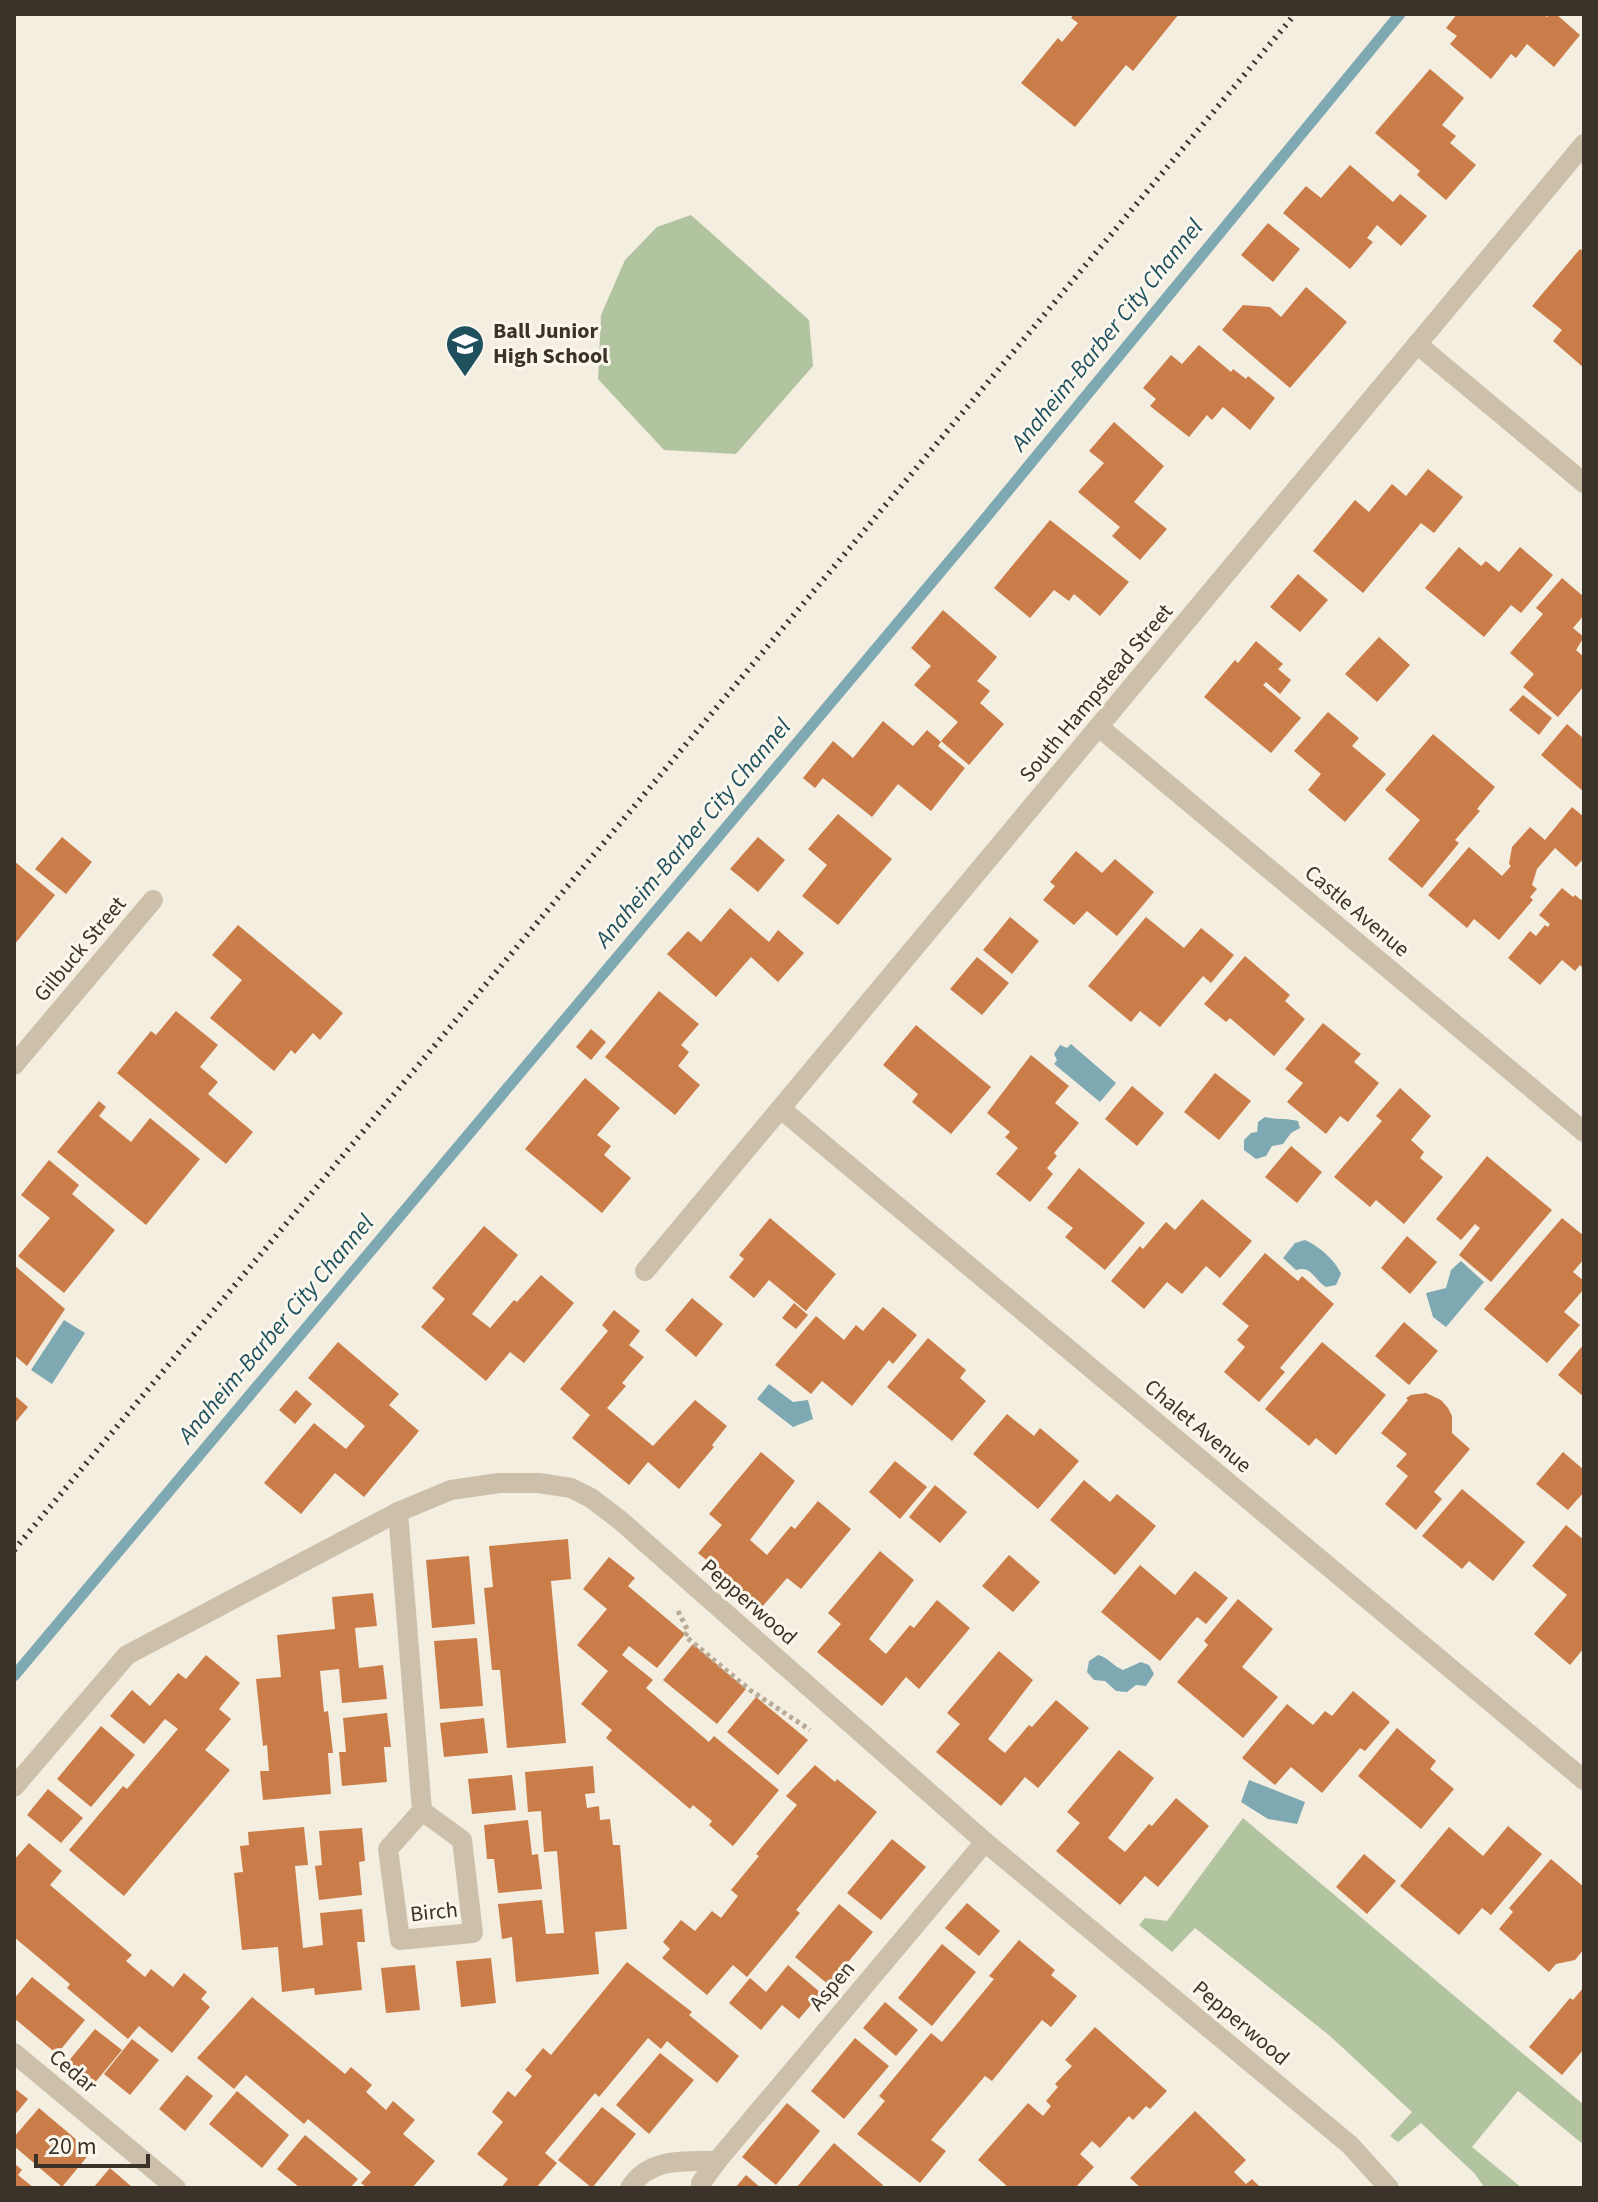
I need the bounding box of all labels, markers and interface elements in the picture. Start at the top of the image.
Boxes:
water label: Anaheim-Barber City Channel [1001,211,1212,460]
place label: Ball Junior High School [493,315,609,372]
school or university icon: Ball Junior High School [444,323,486,378]
street label: South Hampstead Street [1012,596,1181,789]
water label: Anaheim-Barber City Channel [585,711,799,957]
street label: Castle Avenue [1297,857,1417,965]
street label: Gilbuck Street [26,889,134,1009]
water label: Anaheim-Barber City Channel [168,1207,382,1453]
street label: Chalet Avenue [1137,1371,1259,1481]
street label: Pepperwood [694,1551,804,1653]
street label: Birch [409,1894,459,1930]
street label: Aspen [801,1954,863,2018]
street label: Pepperwood [1186,1973,1296,2073]
street label: Cedar [42,2041,104,2101]
scale bar [36,2118,148,2168]
text: 20 m [48,2129,97,2164]

